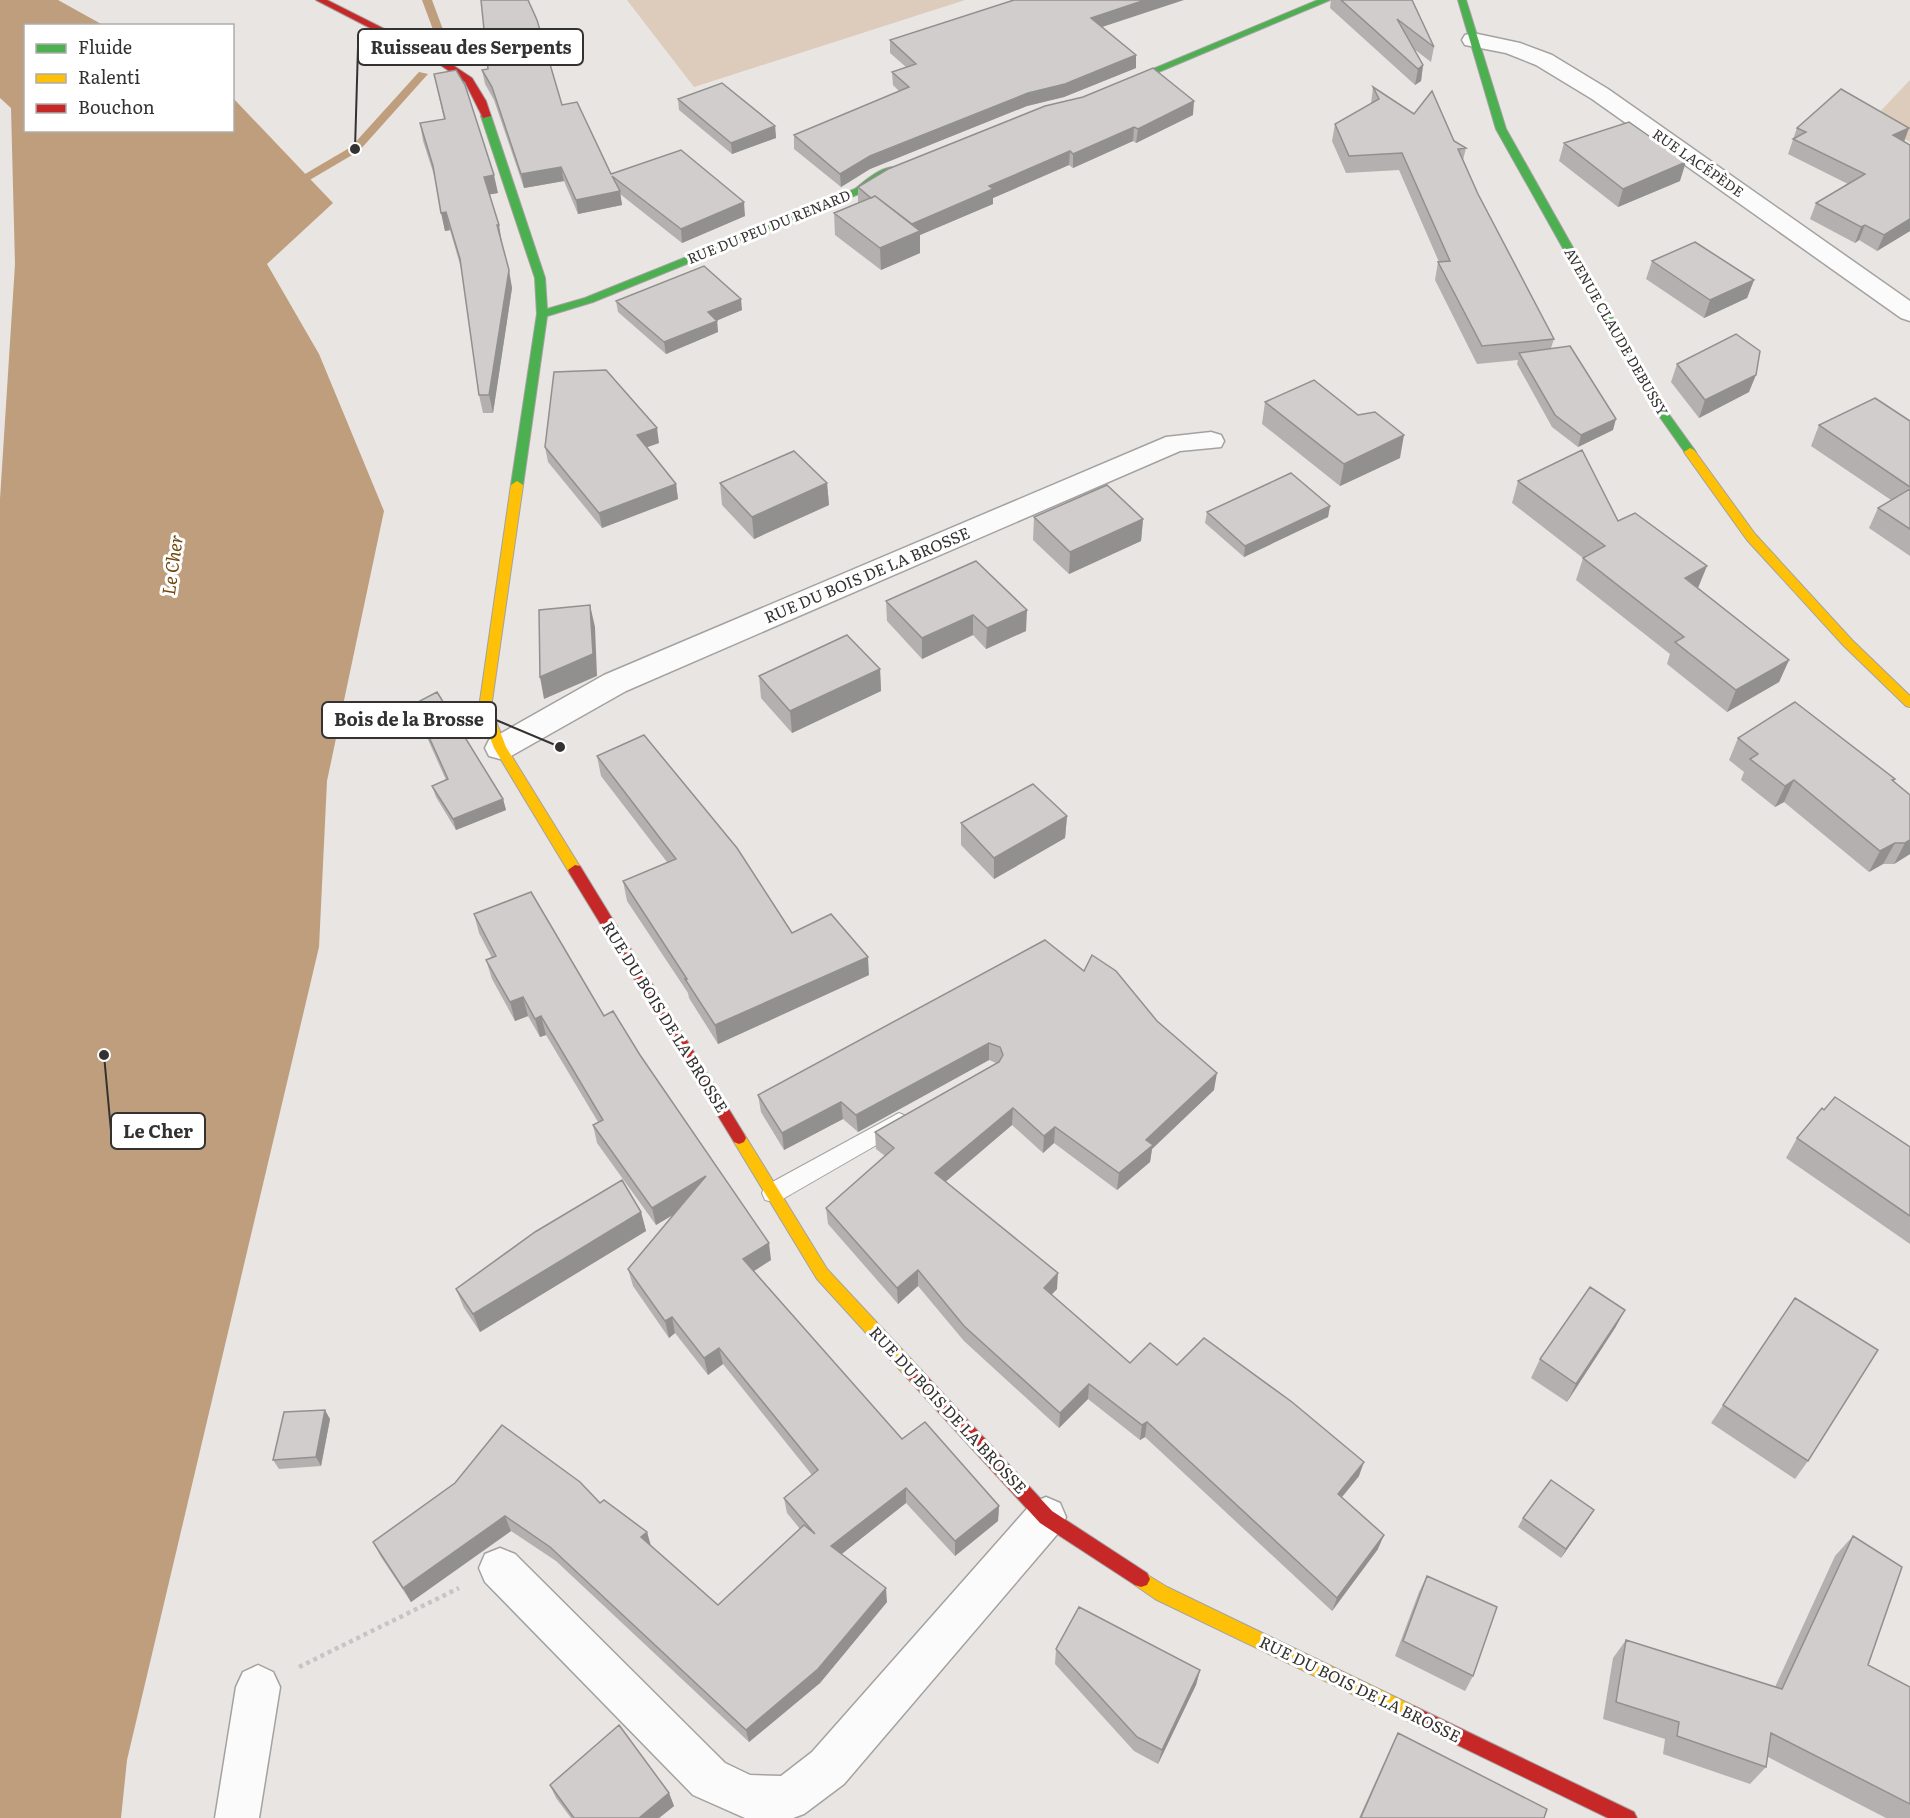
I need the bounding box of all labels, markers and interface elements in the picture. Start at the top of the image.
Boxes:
legend [24,24,234,132]
callout: Ruisseau des Serpents [358,29,583,65]
text: Fluide [78,33,132,60]
text: Ruisseau des Serpents [370,33,572,60]
text: Ralenti [78,63,140,90]
text: Bouchon [78,93,155,120]
street label: RUE LACÉPÈDE [1649,123,1748,201]
street label: RUE DU PEU DU RENARD [684,184,854,268]
street label: AVENUE CLAUDE DEBUSSY [1560,244,1673,419]
street label: RUE DU BOIS DE LA BROSSE [760,520,973,628]
water label: Le Cher [154,533,189,597]
callout: Bois de la Brosse [322,702,496,738]
text: Bois de la Brosse [334,705,484,732]
street label: RUE DU BOIS DE LA BROSSE [597,916,735,1117]
callout: Le Cher [111,1113,205,1149]
text: Le Cher [123,1117,193,1144]
street label: RUE DU BOIS DE LA BROSSE [864,1320,1033,1498]
street label: RUE DU BOIS DE LA BROSSE [1256,1629,1465,1747]

